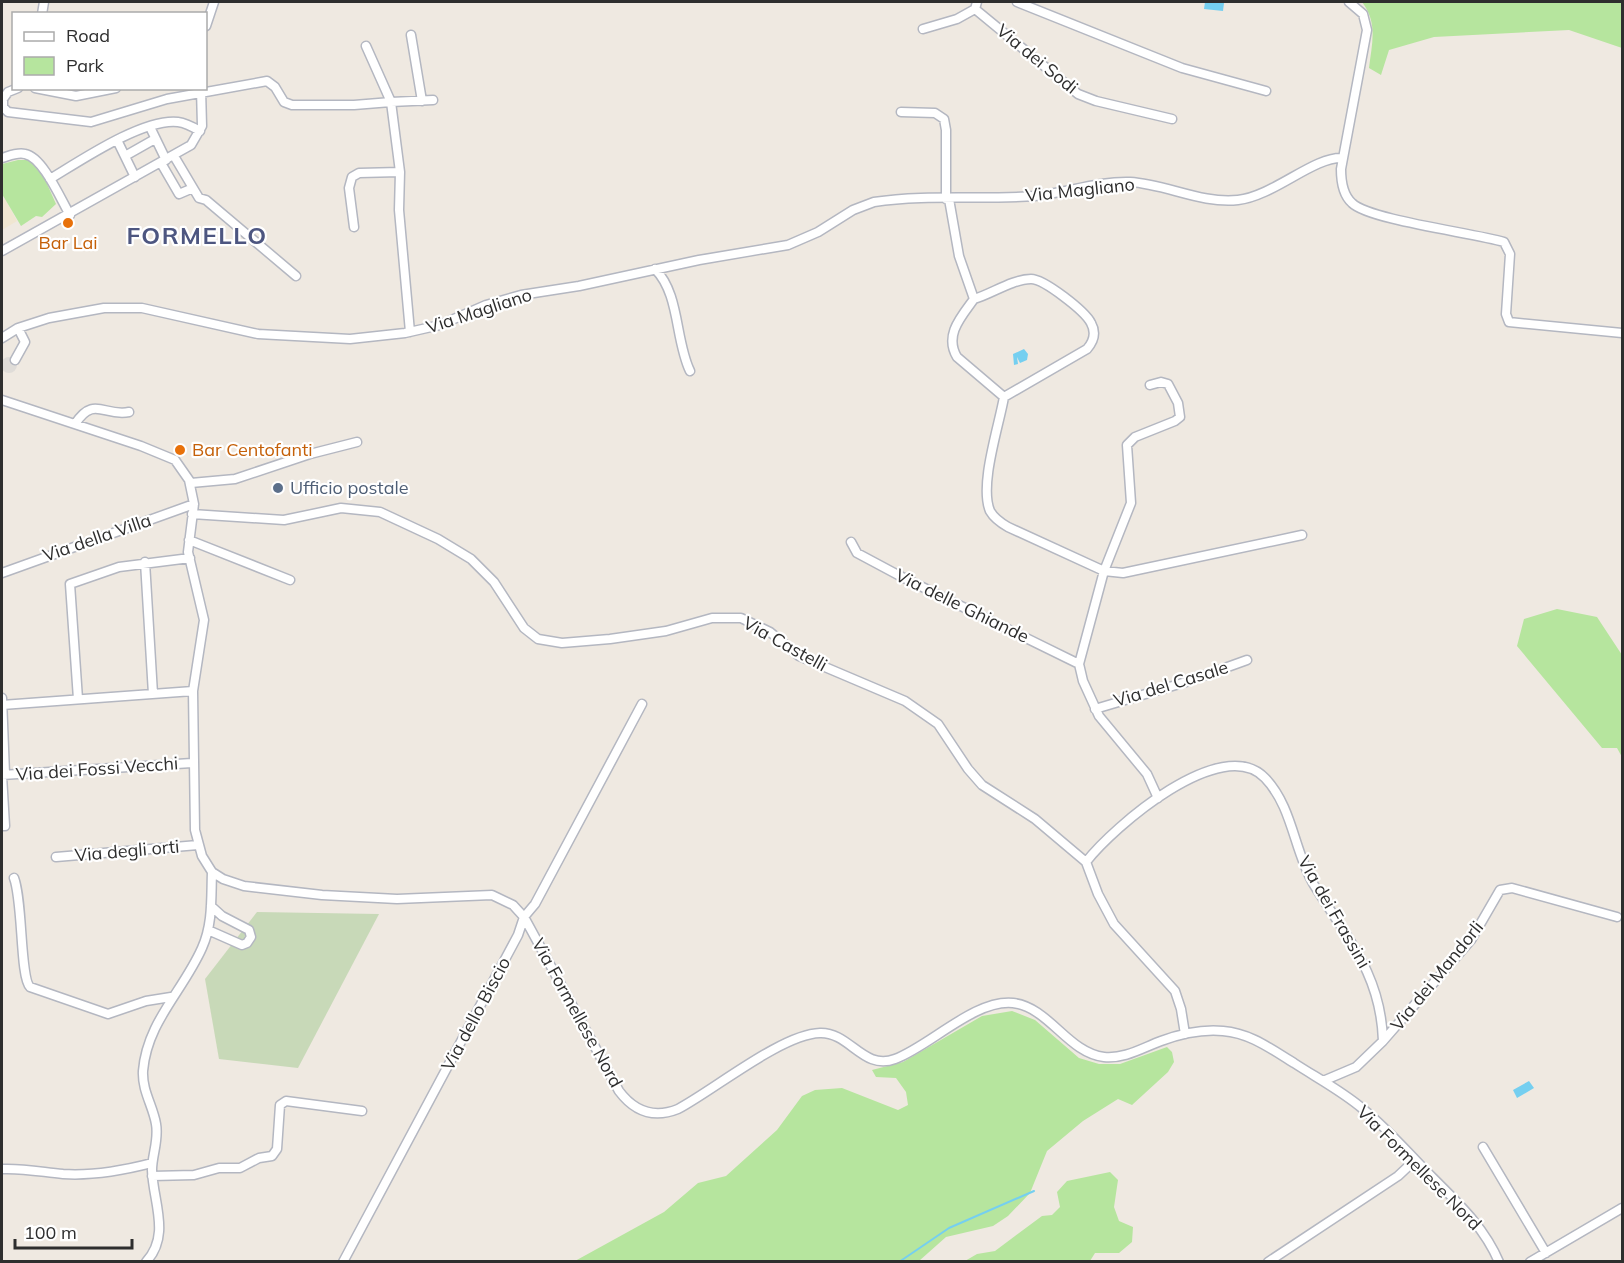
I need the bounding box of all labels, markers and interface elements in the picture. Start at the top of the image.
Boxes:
legend [12,12,207,90]
street label: Via dei Sodi [992,19,1083,99]
text: Road [66,24,110,47]
text: Park [66,54,105,77]
street label: Via Magliano [1024,172,1136,207]
marker: Bar Lai [61,216,75,230]
district label: FORMELLO [126,220,268,250]
place label: Bar Lai [38,231,98,254]
street label: Via Magliano [423,283,535,338]
place label: Bar Centofanti [192,438,313,461]
marker: Bar Centofanti [173,443,187,457]
place label: Ufficio postale [290,476,409,499]
marker: Ufficio postale [271,481,285,495]
street label: Via della Villa [40,508,154,567]
street label: Via delle Ghiande [892,563,1033,648]
street label: Via Castelli [739,611,831,676]
street label: Via del Casale [1111,655,1231,712]
street label: Via dei Fossi Vecchi [15,751,179,786]
street label: Via degli orti [74,834,180,867]
street label: Via dei Frassini [1293,851,1376,972]
street label: Via dei Mandorli [1385,916,1488,1035]
street label: Via Formellese Nord [527,934,628,1091]
street label: Via dello Biscio [436,953,515,1075]
street label: Via Formellese Nord [1352,1100,1487,1235]
scale bar [15,1212,132,1250]
text: 100 m [24,1221,77,1244]

